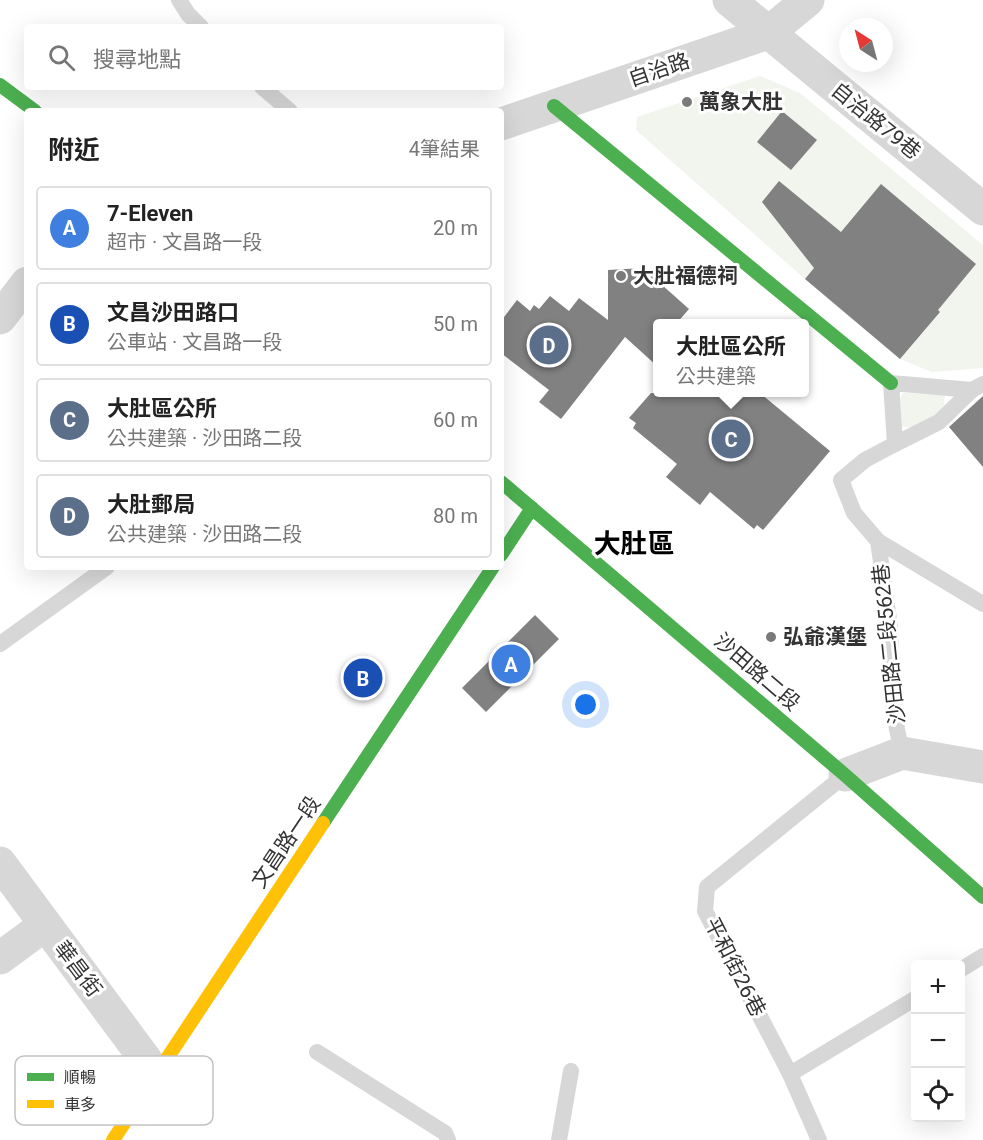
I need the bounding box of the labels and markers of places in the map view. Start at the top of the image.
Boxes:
place label: 萬象大肚 [699,90,783,114]
marker: 萬象大肚 [680,95,694,109]
place label: 大肚福德祠 [633,264,738,288]
marker: 大肚福德祠 [614,269,628,283]
pin: D [530,322,568,368]
pin: C [712,416,750,462]
place label: 弘爺漢堡 [783,625,867,649]
marker: 弘爺漢堡 [764,630,778,644]
pin: A [492,642,530,686]
pin: B [344,656,382,700]

